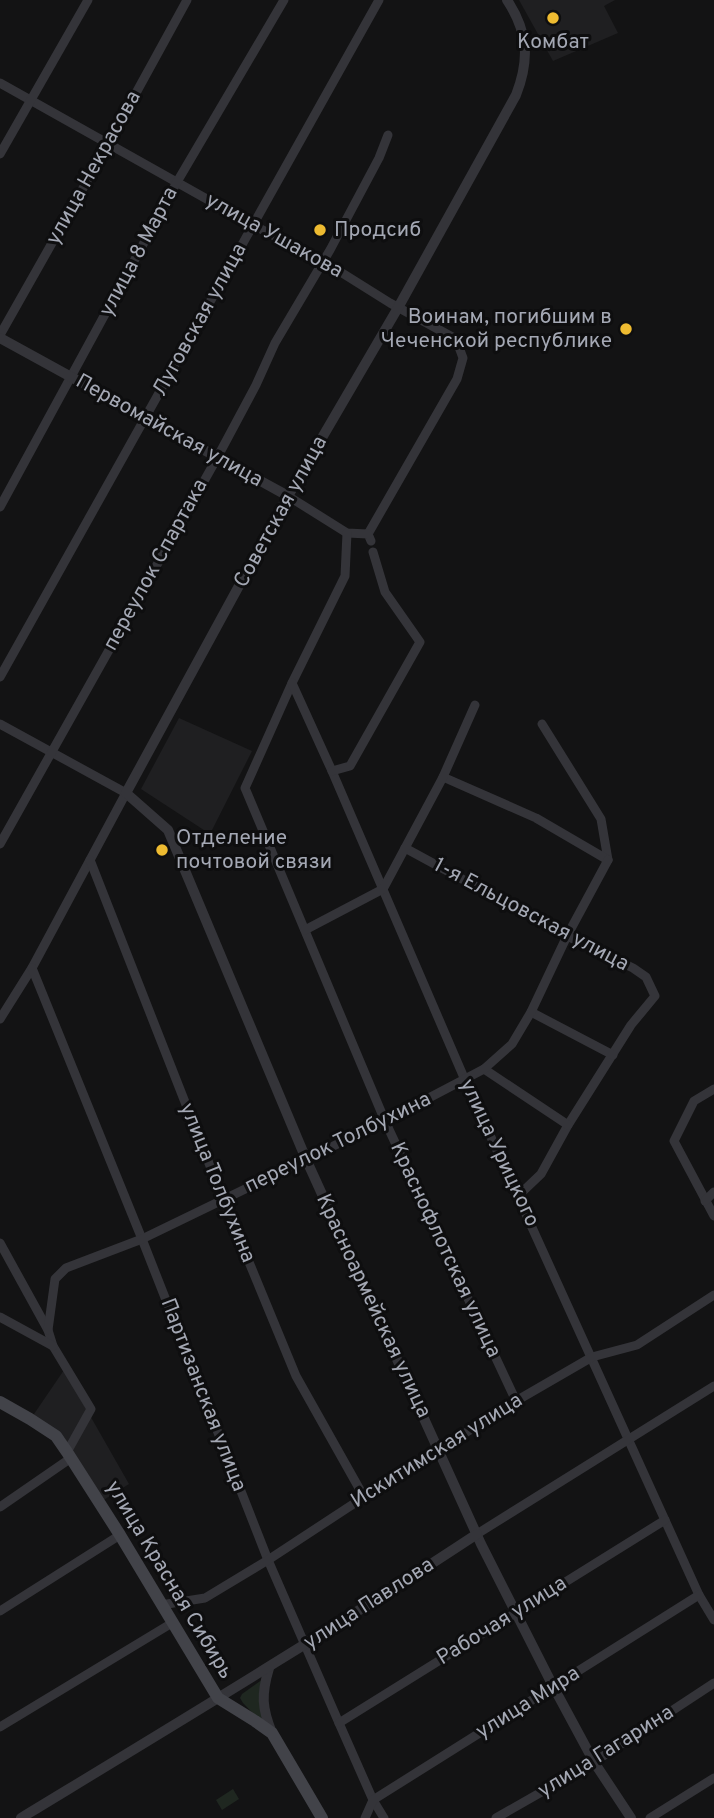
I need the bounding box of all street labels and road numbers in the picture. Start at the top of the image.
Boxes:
street label: улица Некрасова [40,86,148,250]
street label: улица 8 Марта [93,182,185,322]
street label: улица Ушакова [200,187,348,285]
street label: Луговская улица [147,239,253,401]
street label: Первомайская улица [71,368,267,494]
street label: Советская улица [228,431,334,593]
street label: переулок Спартака [98,474,214,656]
street label: 1-я Ельцовская улица [429,852,633,978]
street label: улица Урицкого [453,1075,545,1231]
street label: переулок Толбухина [240,1086,436,1200]
street label: улица Толбухина [173,1099,261,1267]
street label: Краснофлотская улица [383,1138,507,1362]
street label: Красноармейская улица [309,1190,437,1422]
street label: Партизанская улица [154,1295,252,1495]
street label: Искитимская улица [346,1387,528,1515]
street label: улица Красная Сибирь [99,1476,239,1684]
street label: улица Павлова [299,1552,439,1656]
street label: Рабочая улица [432,1570,572,1672]
street label: улица Мира [471,1660,585,1746]
street label: улица Гагарина [533,1699,679,1805]

